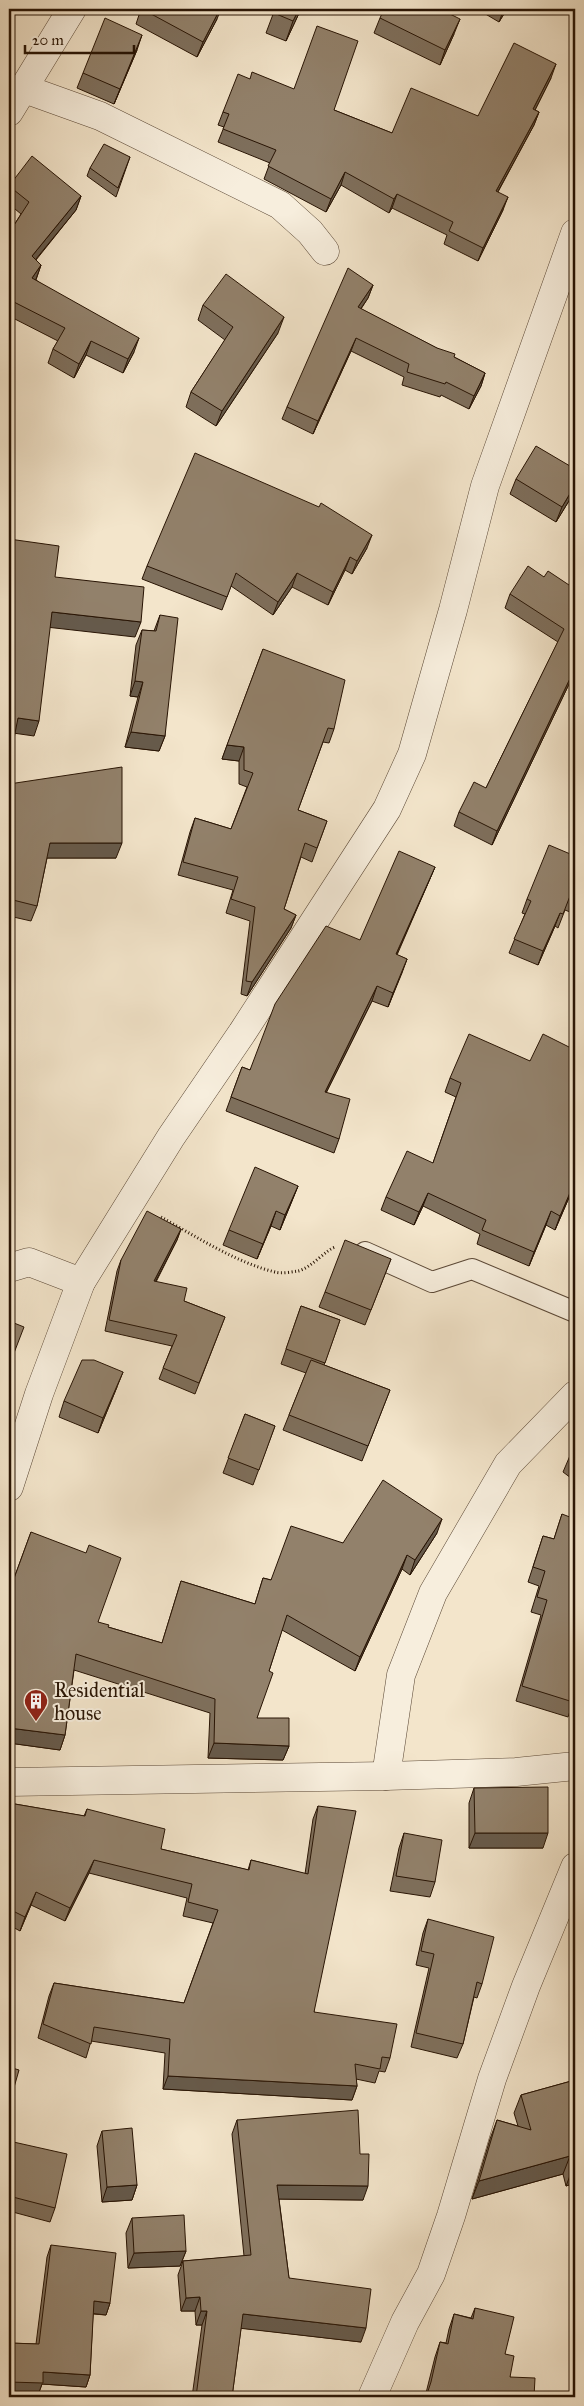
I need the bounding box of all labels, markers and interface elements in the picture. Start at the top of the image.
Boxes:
scale bar [25,22,134,54]
text: 20 m [32,31,64,49]
place label: Residential house [54,1678,145,1725]
building icon: Residential house [23,1688,49,1722]

